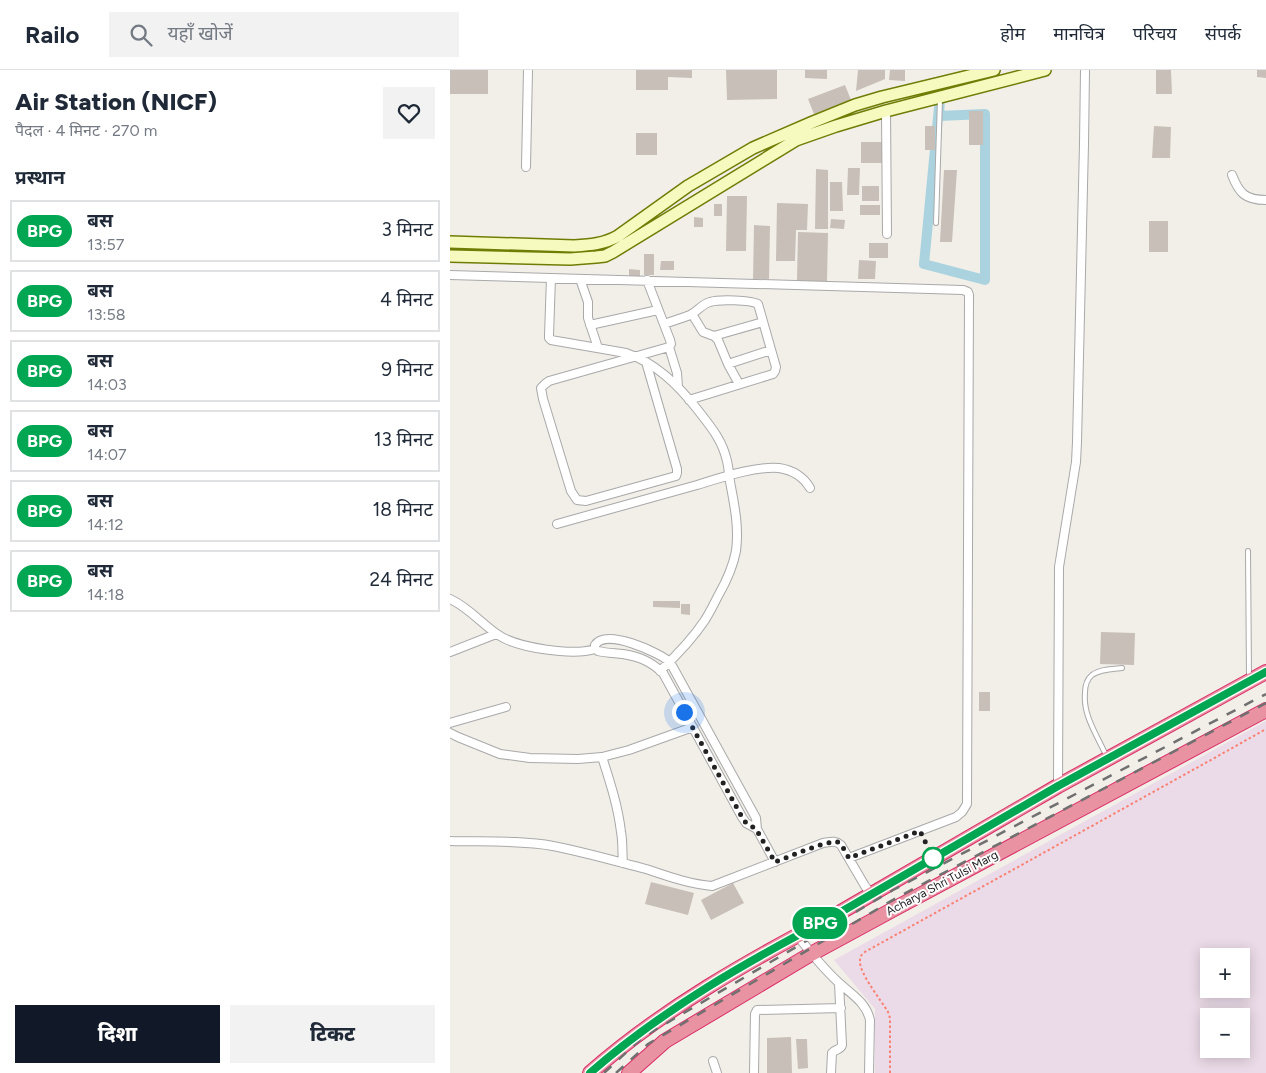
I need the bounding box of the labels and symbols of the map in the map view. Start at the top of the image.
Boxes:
your location [672,700,697,725]
unlabelled marker [922,847,944,869]
street label: Acharya Shri Tulsi Marg [884,848,1000,918]
line badge: BPG [791,907,849,939]

